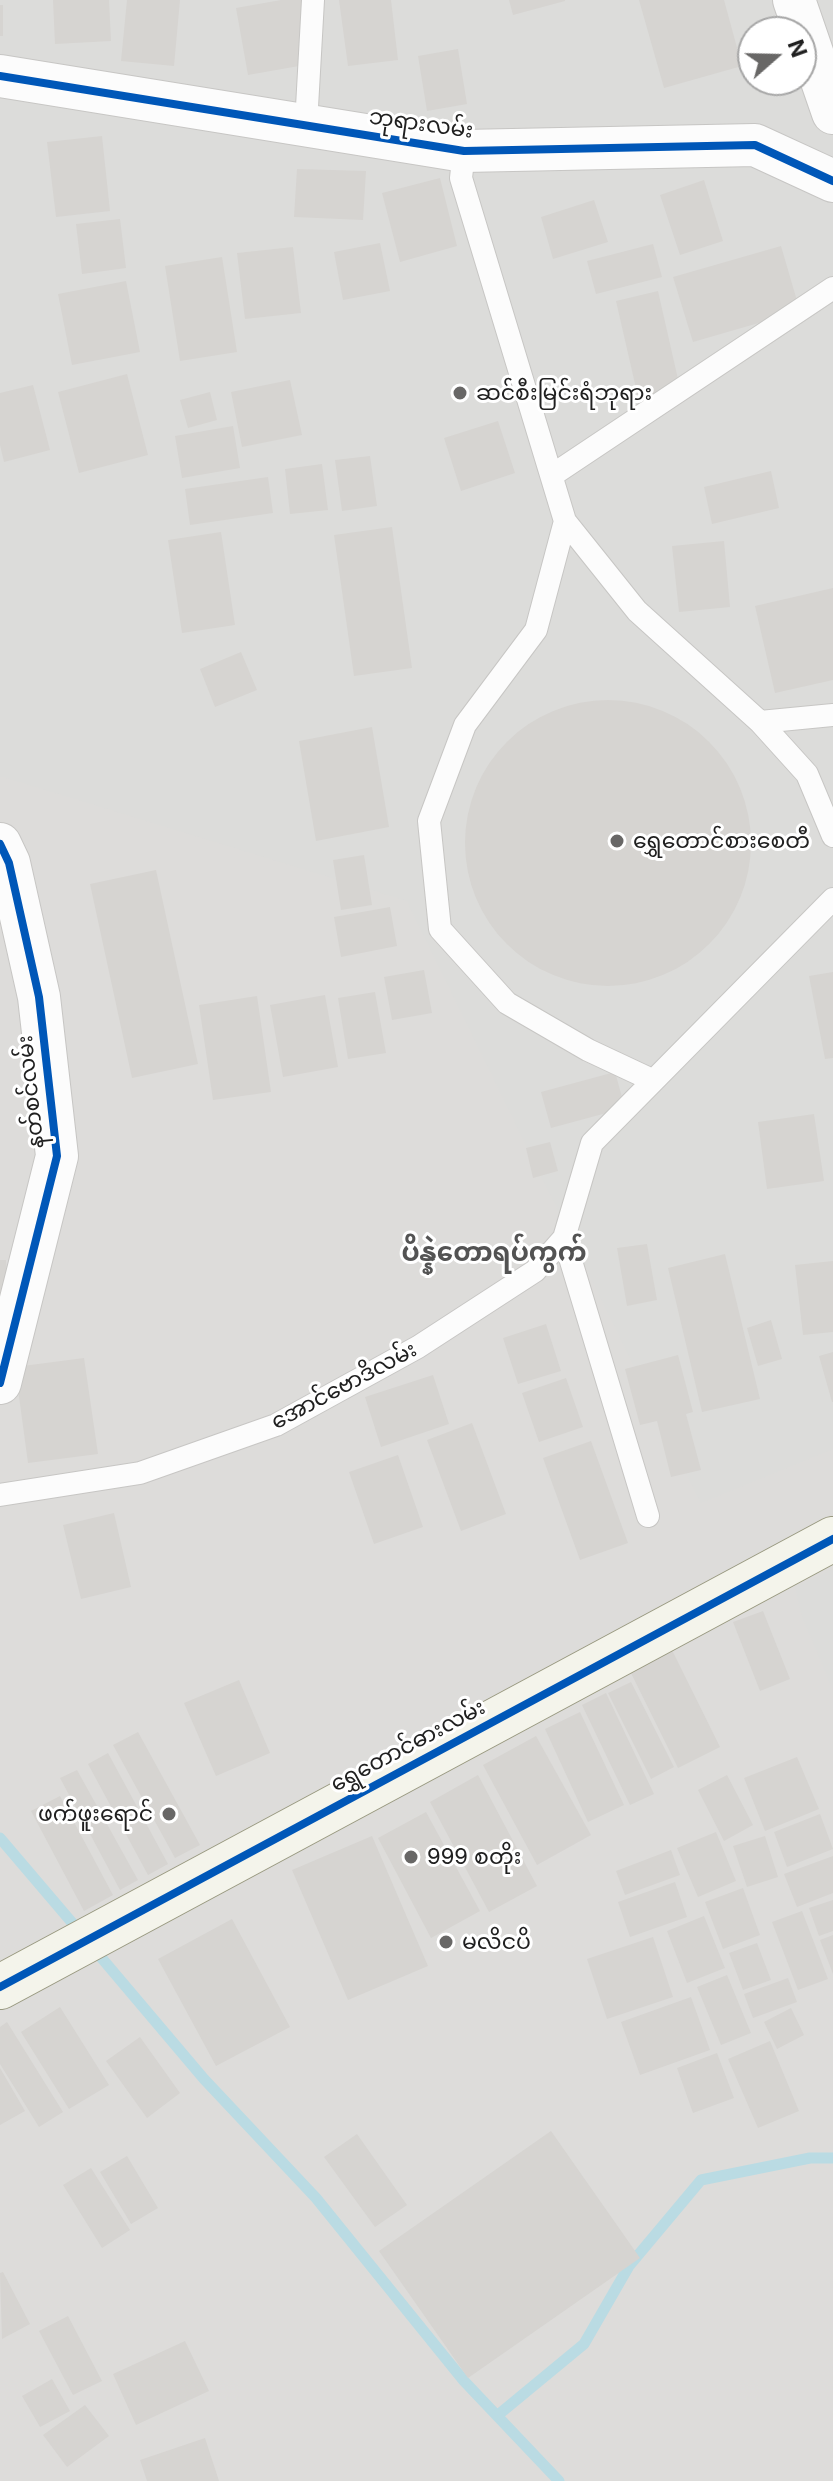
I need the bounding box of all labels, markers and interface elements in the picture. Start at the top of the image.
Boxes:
north arrow [737,16,817,96]
text: N [783,36,813,61]
street label: ဘုရားလမ်း [367,104,475,144]
place label: ဆင်စီးမြင်းရံဘုရား [476,380,652,406]
marker: ဆင်စီးမြင်းရံဘုရား [451,384,469,402]
place label: ရွှေတောင်စားစေတီ [633,828,810,854]
marker: ရွှေတောင်စားစေတီ [608,832,626,850]
street label: နတ်စင်လမ်း [12,1034,50,1150]
district label: ပိန္နဲတောရပ်ကွက် [401,1237,587,1269]
street label: အောင်ဗောဒိလမ်း [267,1337,421,1435]
street label: ရွှေတောင်ဓားလမ်း [326,1694,490,1798]
place label: ဖက်ဖူးရောင် [38,1801,153,1827]
marker: ဖက်ဖူးရောင် [160,1805,178,1823]
place label: 999 စတိုး [427,1844,521,1870]
marker: 999 စတိုး [402,1848,420,1866]
place label: မလိငပိ [462,1929,531,1955]
marker: မလိငပိ [437,1933,455,1951]

